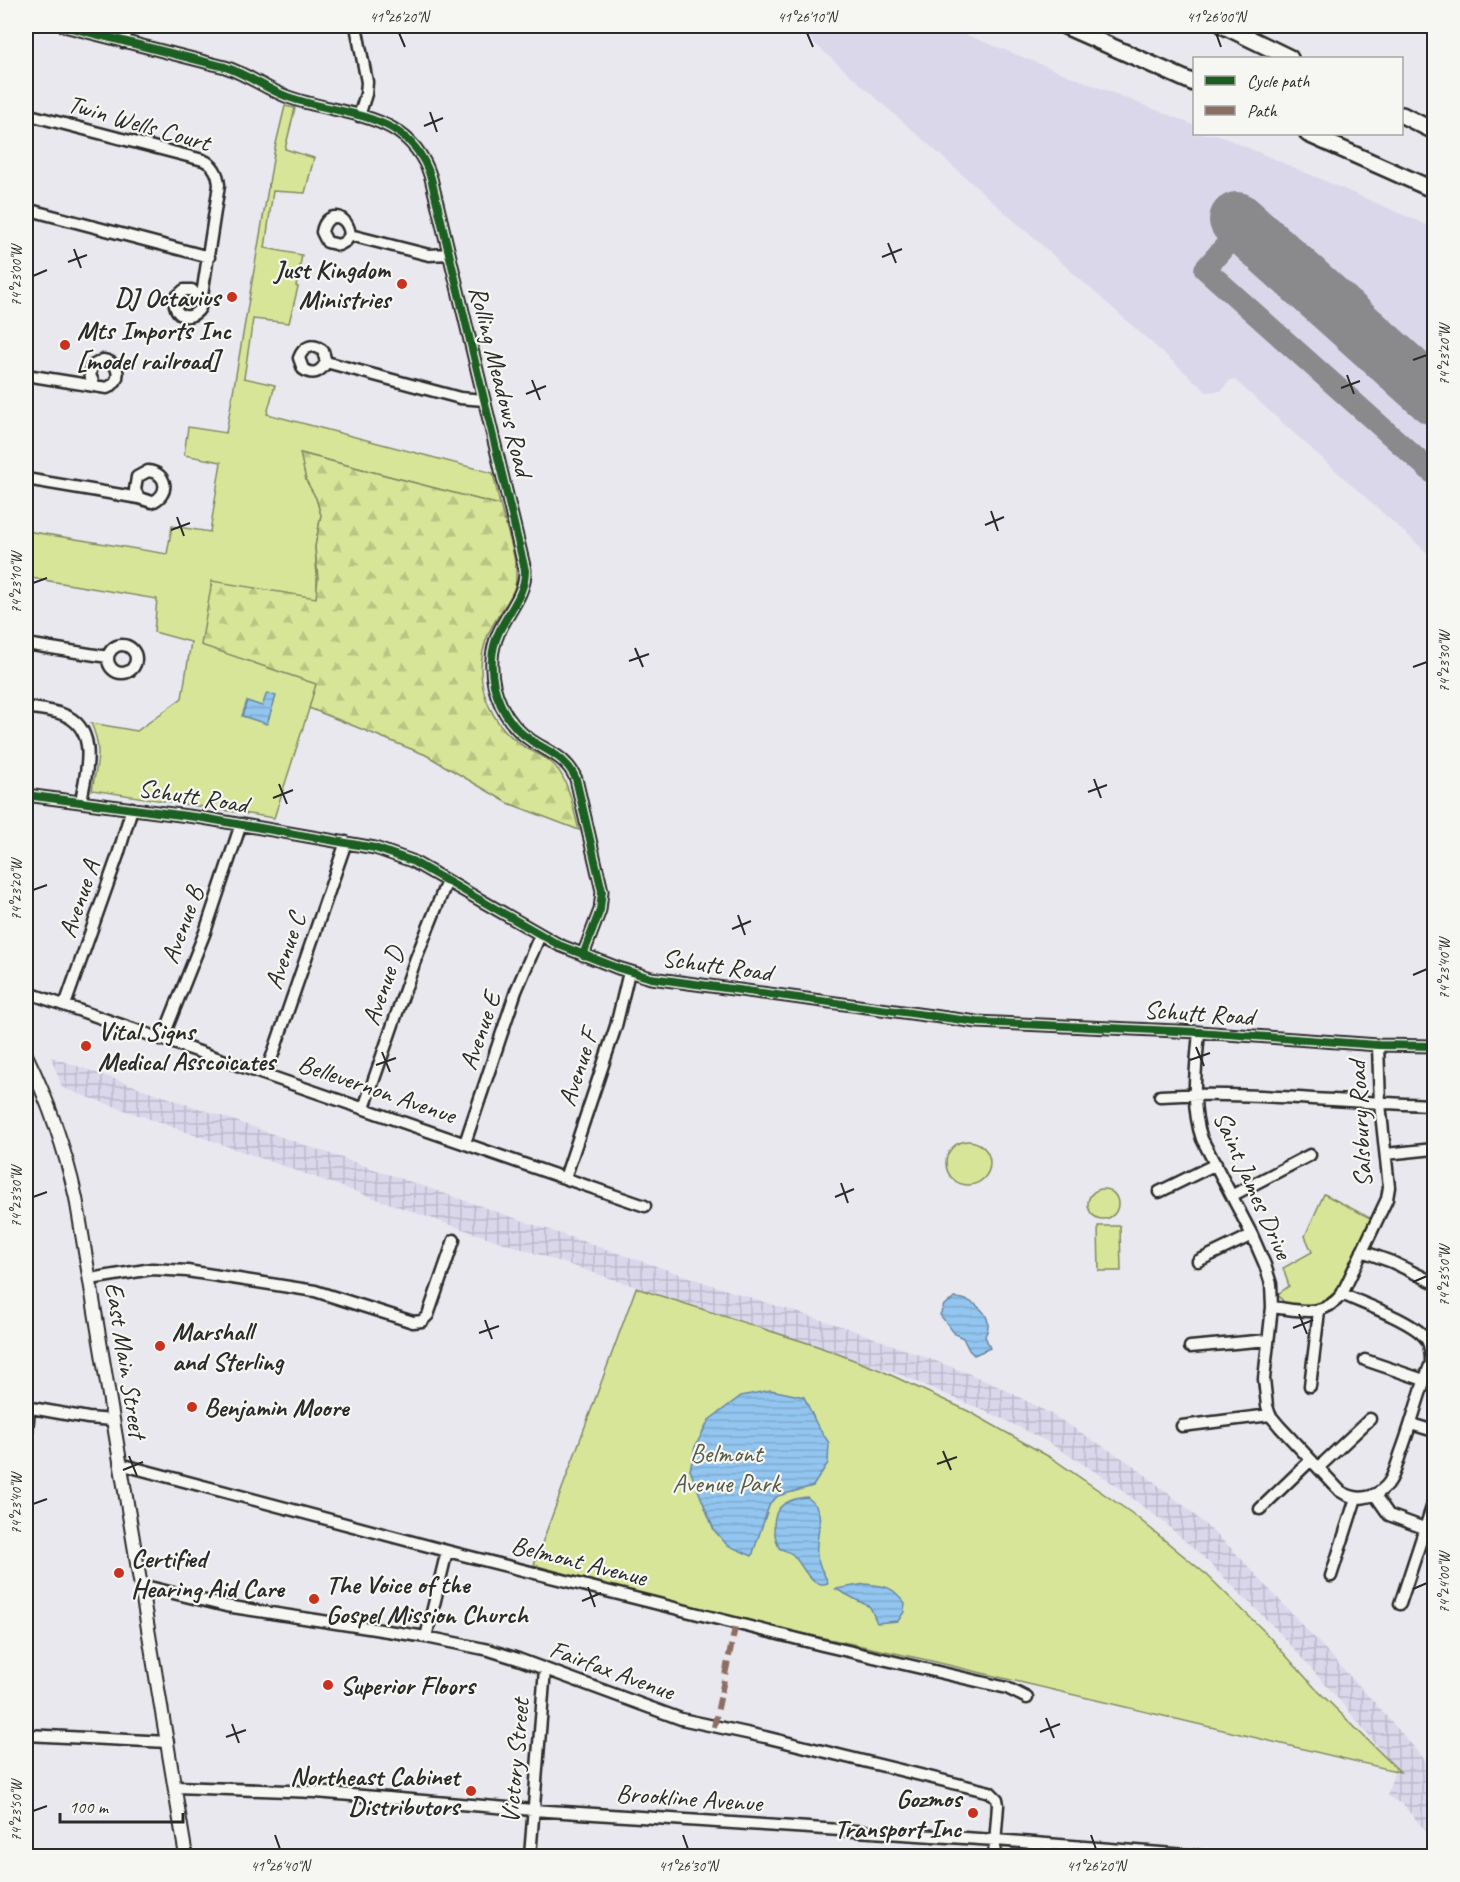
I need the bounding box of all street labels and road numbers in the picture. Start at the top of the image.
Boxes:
street label: Twin Wells Court [64,87,216,160]
street label: Rolling Meadows Road [461,283,541,483]
street label: Schutt Road [136,771,254,821]
street label: Avenue A [51,854,108,942]
street label: Avenue B [153,881,212,968]
street label: Avenue C [257,906,314,993]
street label: Avenue D [354,940,412,1030]
street label: Schutt Road [660,941,778,990]
street label: Avenue E [451,985,510,1074]
street label: Schutt Road [1143,993,1259,1034]
street label: Avenue F [550,1021,607,1110]
street label: Bellevernon Avenue [294,1047,463,1132]
street label: Salsbury Road [1340,1056,1380,1188]
street label: Saint James Drive [1206,1106,1301,1265]
street label: East Main Street [97,1280,155,1443]
street label: Belmont Avenue [508,1528,652,1594]
street label: Fairfax Avenue [545,1632,680,1708]
street label: Victory Street [493,1695,537,1825]
street label: Brookline Avenue [615,1776,766,1820]

